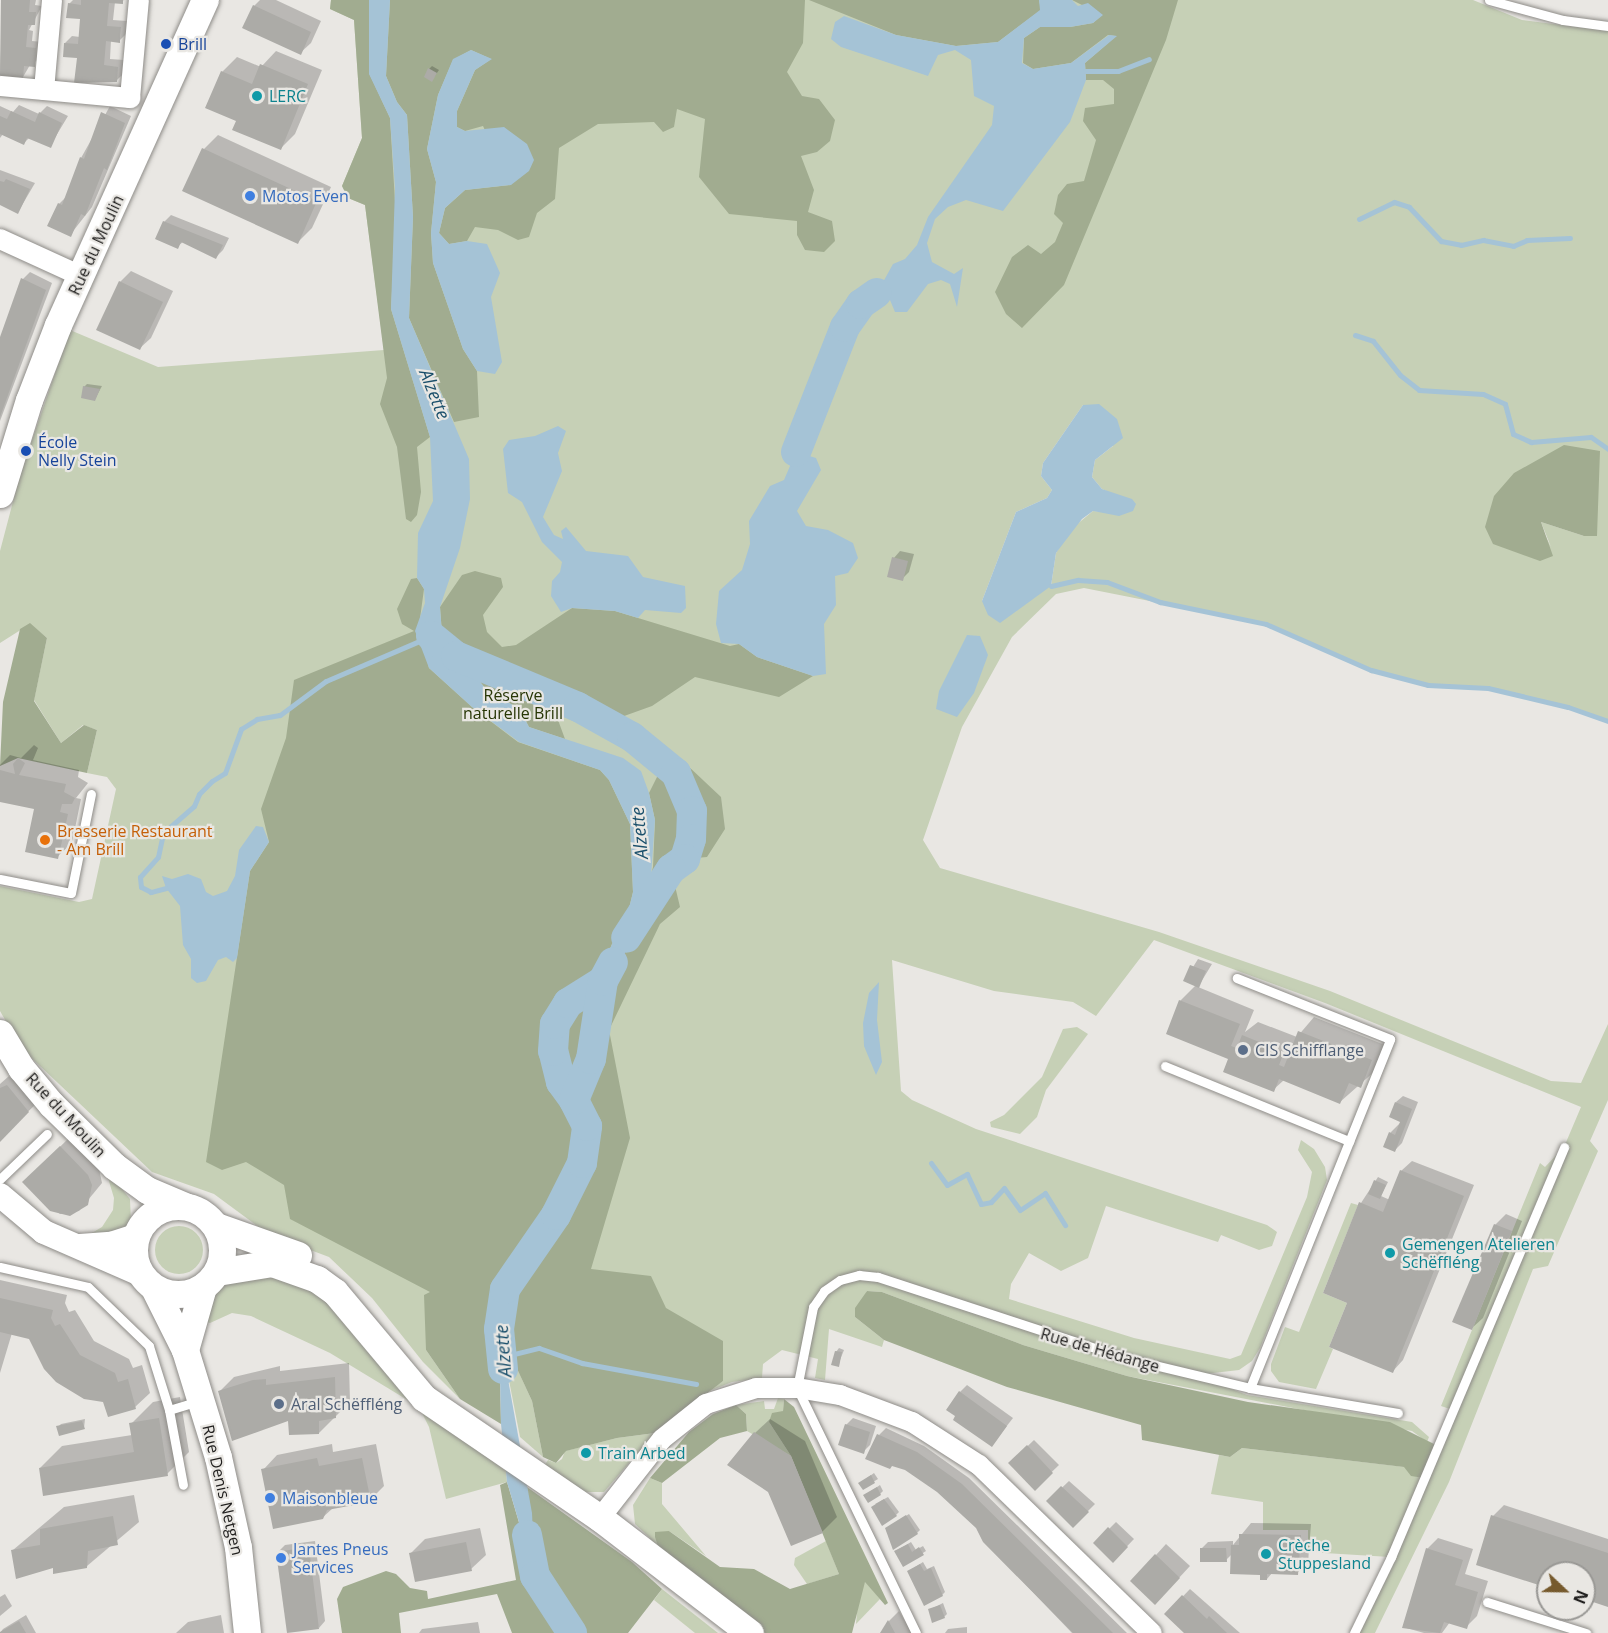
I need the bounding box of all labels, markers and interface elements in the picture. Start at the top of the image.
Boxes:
place label: Brill [178,34,207,54]
marker: Brill [159,37,173,51]
place label: LERC [269,86,306,106]
marker: LERC [250,89,264,103]
place label: Motos Even [262,186,349,206]
marker: Motos Even [243,189,257,203]
street label: Rue du Moulin [64,192,128,298]
water label: Alzette [415,366,455,422]
place label: École Nelly Stein [38,432,117,470]
marker: École Nelly Stein [19,444,33,458]
park label: Réserve naturelle Brill [463,685,563,723]
water label: Alzette [626,806,652,860]
place label: Brasserie Restaurant - Am Brill [57,821,213,859]
marker: Brasserie Restaurant - Am Brill [38,833,52,847]
place label: CIS Schifflange [1255,1040,1364,1060]
marker: CIS Schifflange [1236,1043,1250,1057]
street label: Rue du Moulin [22,1069,110,1161]
place label: Gemengen Atelieren Schëffléng [1402,1234,1555,1272]
marker: Gemengen Atelieren Schëffléng [1383,1246,1397,1260]
water label: Alzette [490,1324,516,1378]
street label: Rue de Hédange [1038,1324,1162,1376]
place label: Aral Schëffléng [291,1394,402,1414]
marker: Aral Schëffléng [272,1397,286,1411]
street label: Rue Denis Netgen [199,1423,247,1557]
place label: Train Arbed [598,1443,685,1463]
marker: Train Arbed [579,1446,593,1460]
place label: Maisonbleue [282,1488,378,1508]
marker: Maisonbleue [263,1491,277,1505]
place label: Crèche Stuppesland [1278,1535,1371,1573]
place label: Jantes Pneus Services [293,1539,388,1577]
marker: Crèche Stuppesland [1259,1547,1273,1561]
marker: Jantes Pneus Services [274,1551,288,1565]
north arrow [1536,1561,1596,1621]
text: N [1568,1587,1593,1607]

